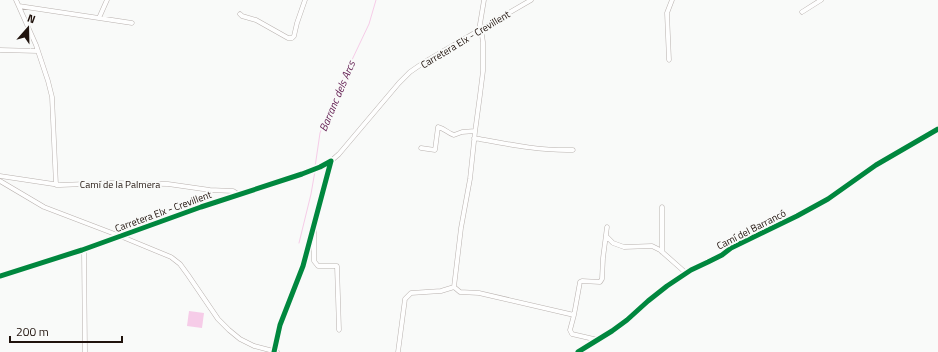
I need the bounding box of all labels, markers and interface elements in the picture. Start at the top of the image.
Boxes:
street label: Carretera Elx - Crevillent [418,7,513,72]
north arrow [8,8,48,48]
text: N [25,10,38,27]
water label: Barranc dels Arcs [315,57,360,134]
street label: Camí de la Palmera [80,177,160,192]
street label: Carretera Elx - Crevillent [113,187,214,236]
street label: Camí del Barrancó [714,205,789,253]
scale bar [10,318,122,344]
text: 200 m [16,322,49,341]

